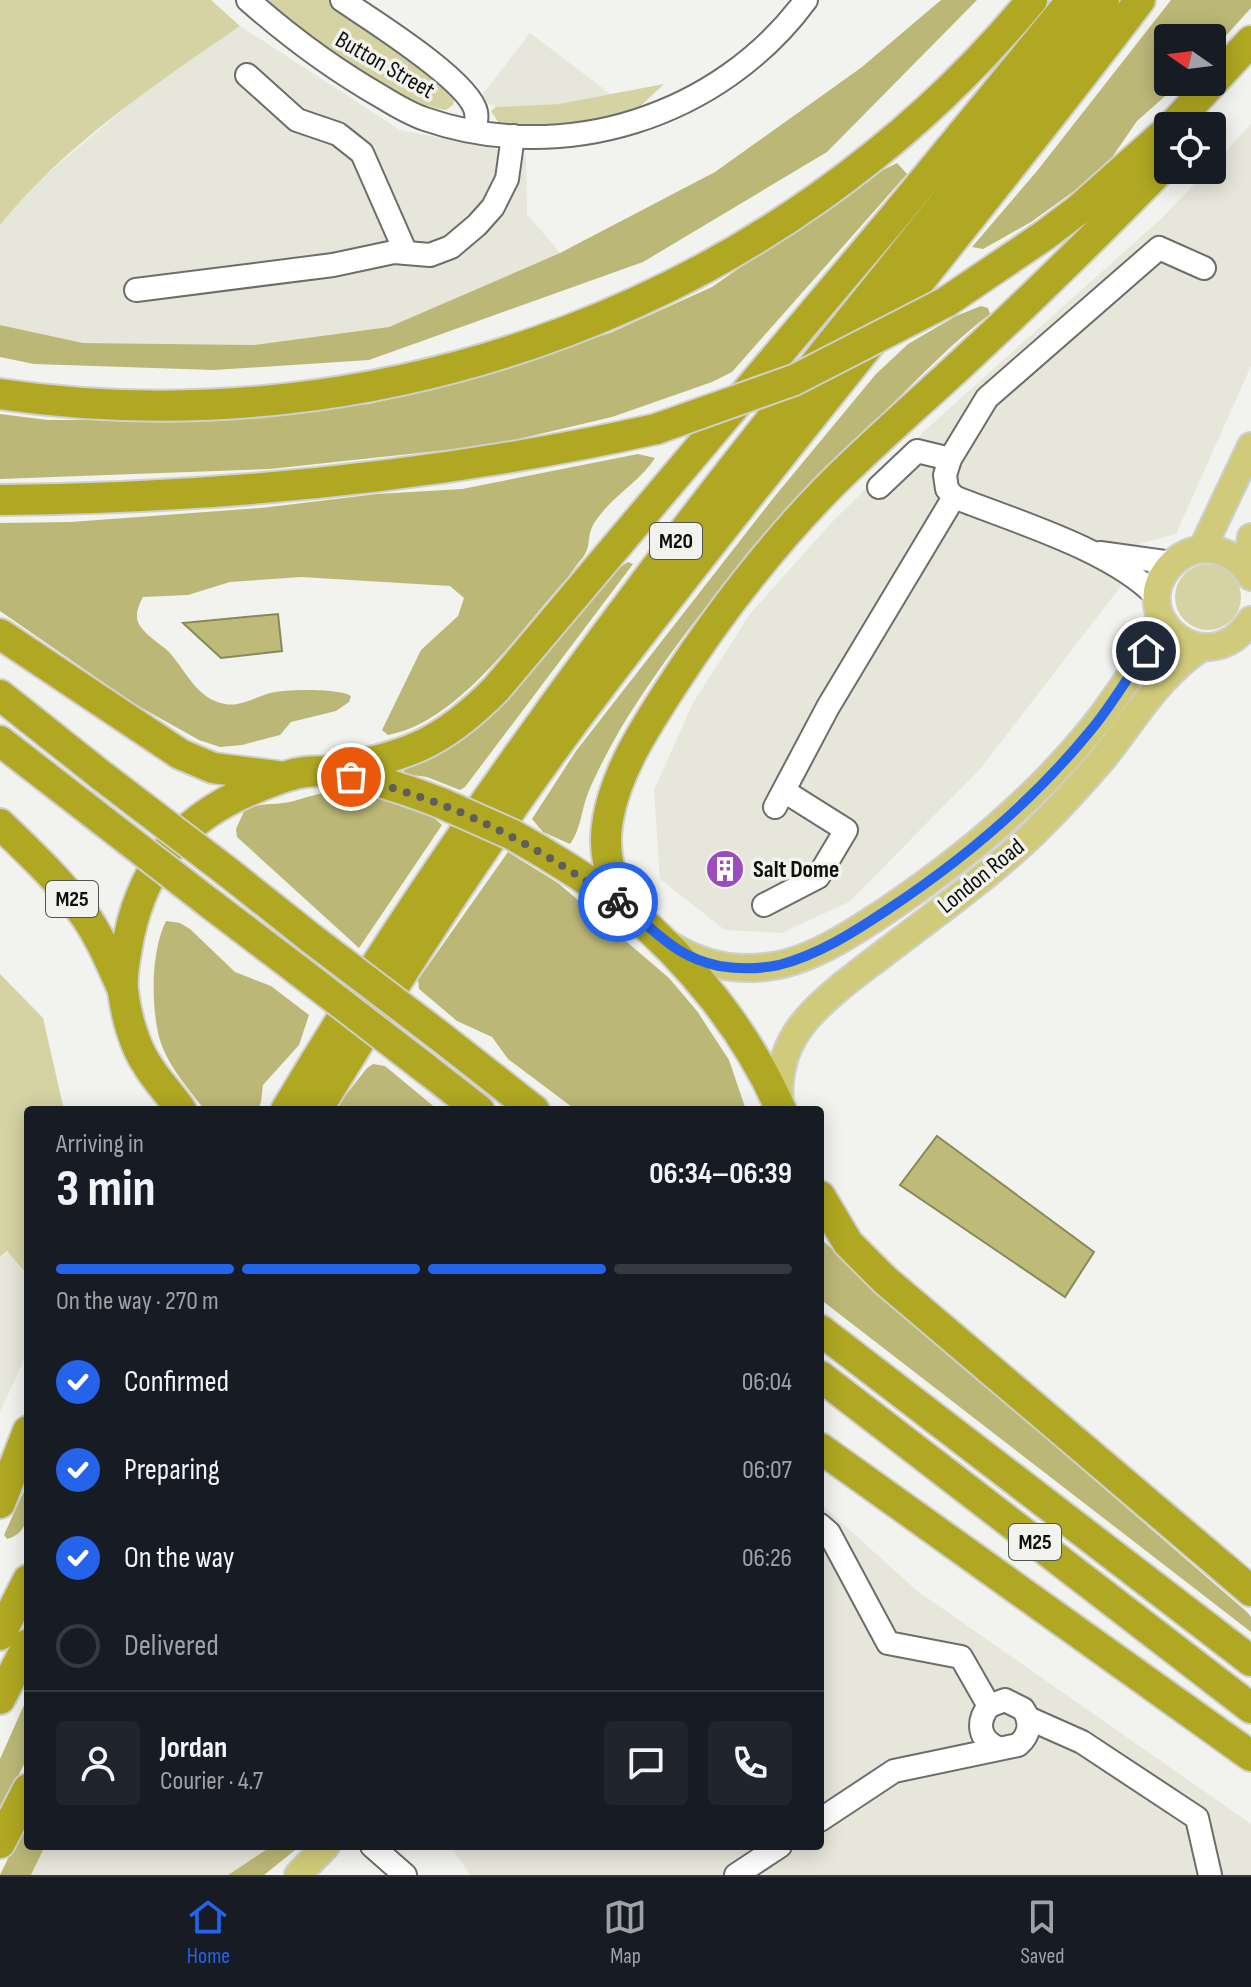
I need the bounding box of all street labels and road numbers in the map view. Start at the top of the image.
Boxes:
street label: Button Street [330,25,440,105]
road number: M20 [650,523,702,559]
street label: London Road [932,832,1030,920]
road number: M25 [46,881,98,917]
road number: M25 [1009,1524,1061,1560]

